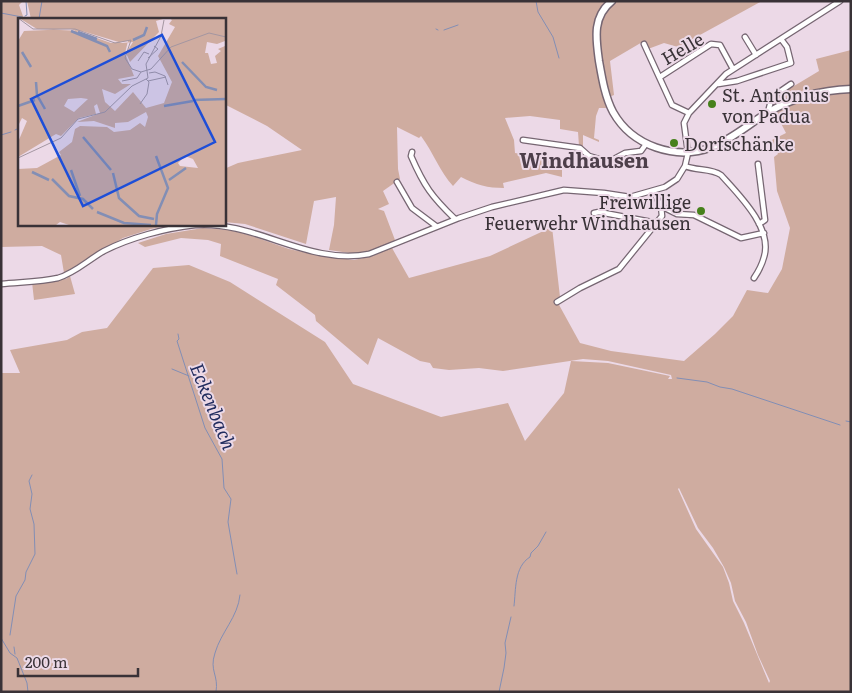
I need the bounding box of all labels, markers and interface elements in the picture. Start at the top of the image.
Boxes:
inset map [18,18,225,225]
street label: Helle [656,25,708,71]
place label: St. Antonius von Padua [722,81,829,129]
marker: St. Antonius von Padua [706,98,718,110]
place label: Dorfschänke [684,130,794,157]
marker: Dorfschänke [668,137,680,149]
district label: Windhausen [519,144,649,174]
place label: Freiwillige Feuerwehr Windhausen [484,188,691,236]
marker: Freiwillige Feuerwehr Windhausen [695,205,707,217]
water label: Eckenbach [184,359,244,453]
scale bar [18,646,138,678]
text: 200 m [25,650,68,673]

